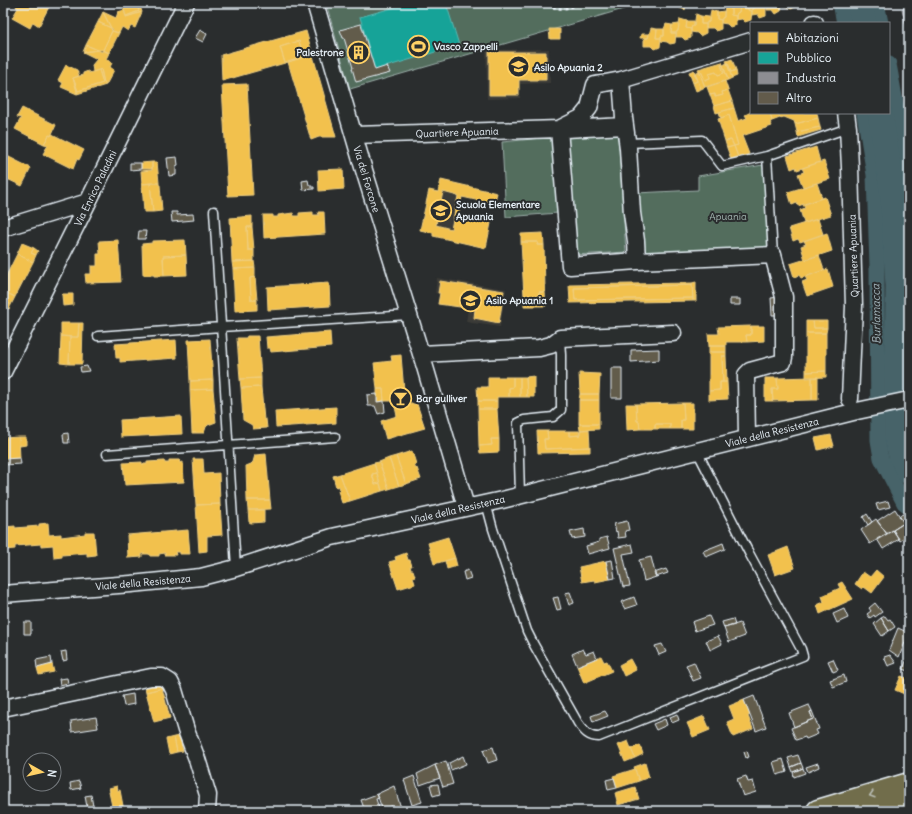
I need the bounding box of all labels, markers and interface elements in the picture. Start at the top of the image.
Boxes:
legend [750,22,890,114]
text: Abitazioni [786,30,839,45]
sports icon: Vasco Zappelli [405,33,431,59]
building icon: Palestrone [346,39,372,65]
place label: Vasco Zappelli [434,40,498,53]
place label: Palestrone [296,46,345,59]
text: Pubblico [786,50,832,65]
school or university icon: Asilo Apuania 2 [505,54,531,80]
place label: Asilo Apuania 2 [534,61,603,74]
text: Industria [786,70,836,85]
text: Altro [786,90,812,105]
street label: Quartiere Apuania [415,125,499,140]
street label: Via del Forcone [350,144,383,214]
street label: Via Enrico Paladini [71,148,119,228]
school or university icon: Scuola Elementare Apuania [428,197,454,223]
place label: Scuola Elementare Apuania [456,198,541,223]
park label: Apuania [709,210,747,223]
street label: Quartiere Apuania [846,214,861,298]
water label: Burlamacca [868,283,884,344]
school or university icon: Asilo Apuania 1 [458,287,484,313]
place label: Asilo Apuania 1 [486,294,553,307]
bar icon: Bar gulliver [388,385,414,411]
place label: Bar gulliver [416,392,468,405]
street label: Viale della Resistenza [724,415,820,450]
street label: Viale della Resistenza [410,492,506,527]
street label: Viale della Resistenza [95,572,192,593]
north arrow [22,752,62,792]
text: N [44,769,59,778]
one-way arrow [868,790,875,799]

